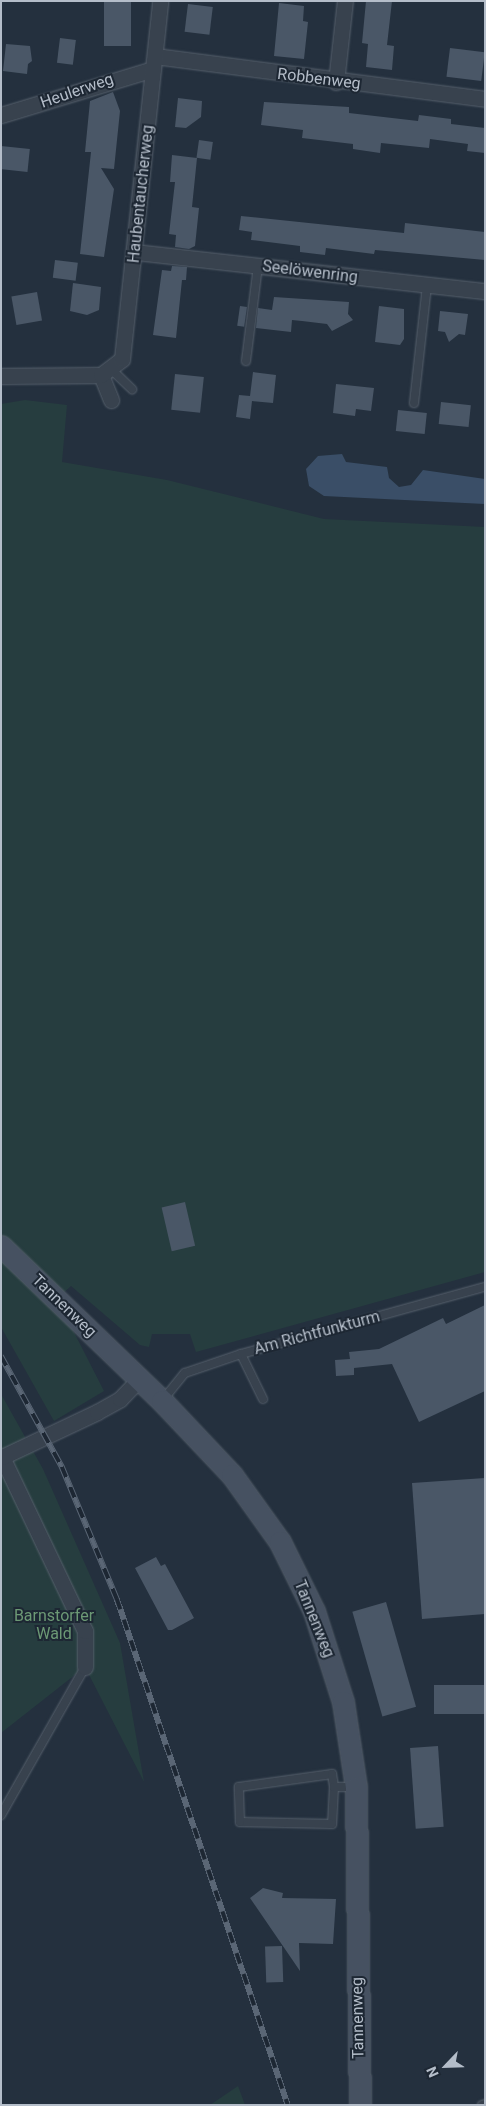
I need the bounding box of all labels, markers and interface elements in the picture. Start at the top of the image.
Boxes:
street label: Robbenweg [276,64,362,94]
street label: Heulerweg [38,70,116,112]
street label: Haubentaucherweg [124,124,158,264]
street label: Seelöwenring [261,257,359,287]
street label: Tannenweg [28,1271,100,1341]
street label: Am Richtfunkturm [252,1307,382,1359]
street label: Tannenweg [290,1577,338,1661]
park label: Barnstorfer Wald [14,1606,94,1644]
street label: Tannenweg [348,1977,368,2059]
north arrow [421,2041,471,2091]
text: N [423,2064,442,2080]

